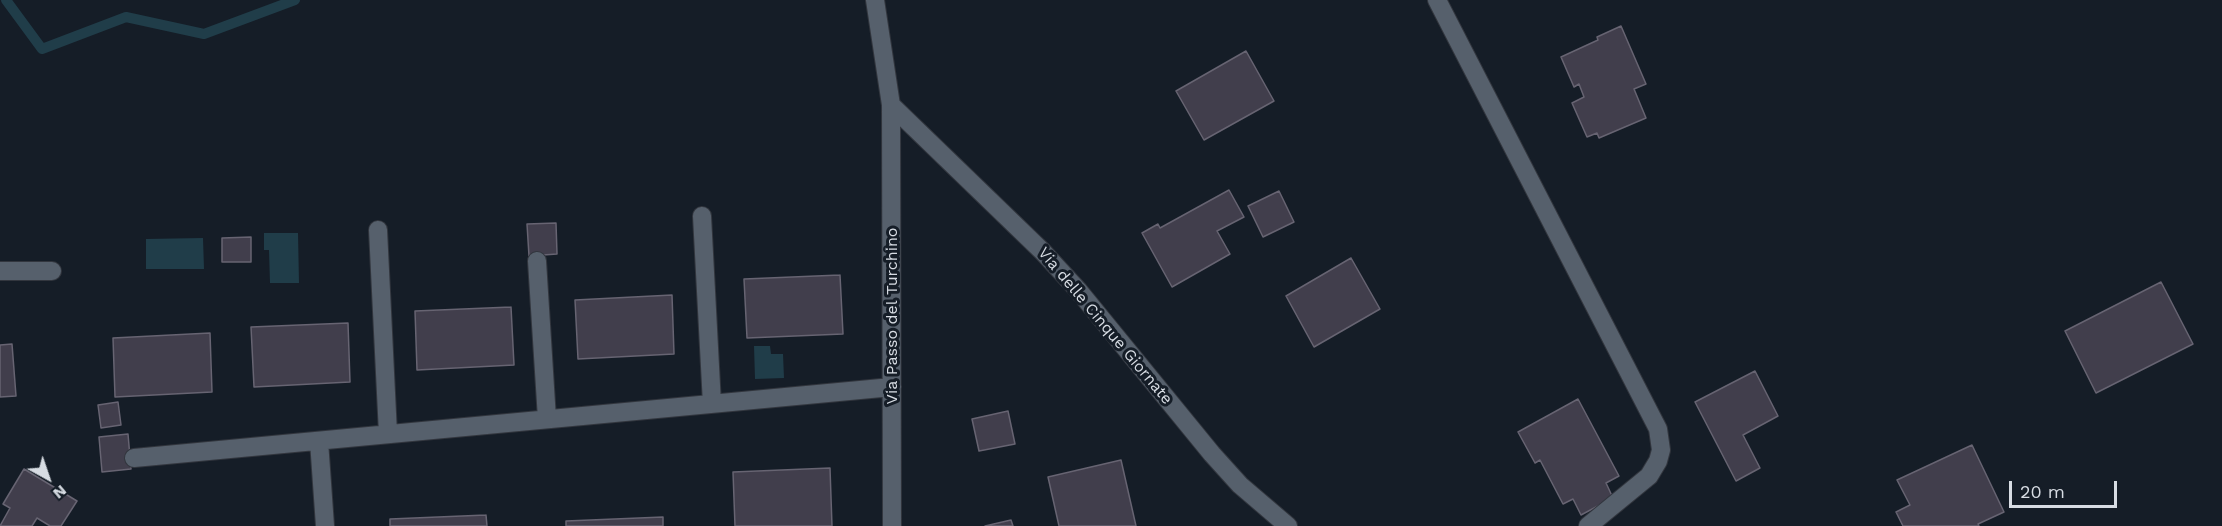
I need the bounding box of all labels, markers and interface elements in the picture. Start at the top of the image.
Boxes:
street label: Via Passo del Turchino [882,228,902,404]
street label: Via delle Cinque Giornate [1034,244,1176,408]
north arrow [18,448,78,508]
scale bar [2012,469,2120,507]
text: N [49,481,71,503]
text: 20 m [2020,481,2065,502]

